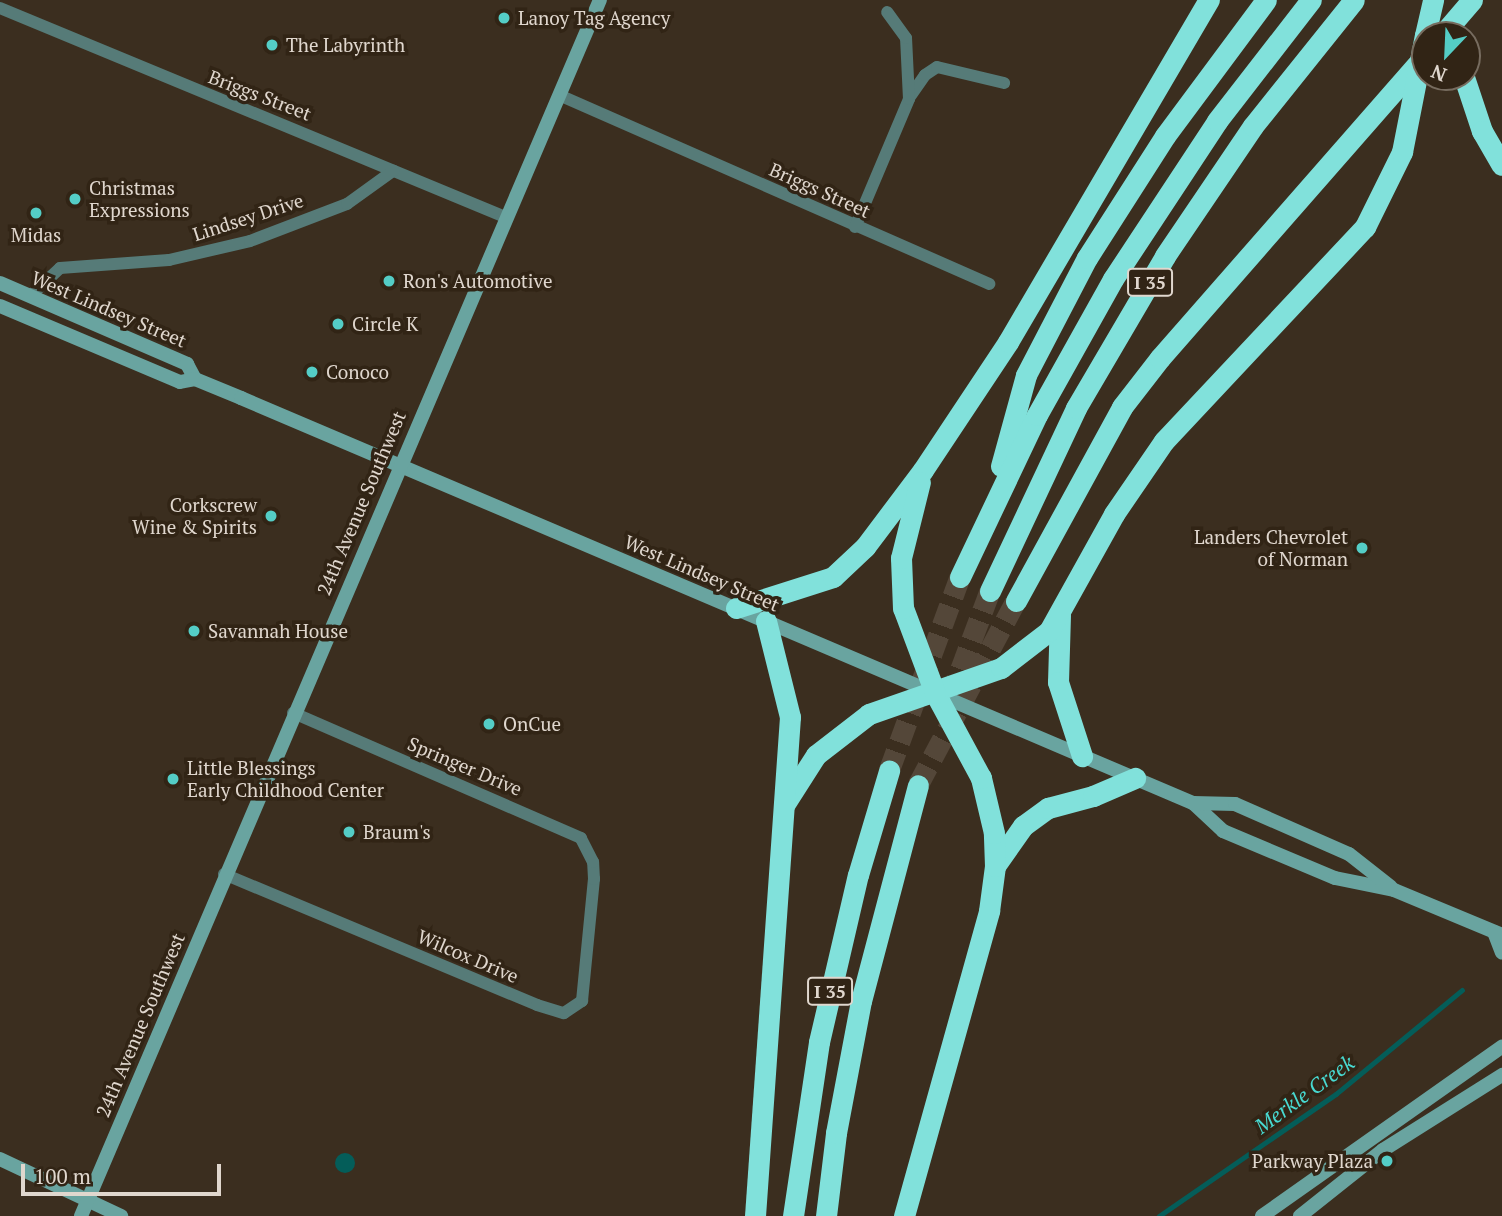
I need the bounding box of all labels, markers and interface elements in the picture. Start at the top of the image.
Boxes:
place label: Lanoy Tag Agency [518,7,671,29]
marker: Lanoy Tag Agency [496,10,512,26]
north arrow [1411,21,1481,91]
place label: The Labyrinth [286,34,405,56]
marker: The Labyrinth [264,37,280,53]
text: N [1427,60,1450,88]
street label: Briggs Street [205,65,315,125]
street label: Briggs Street [766,158,874,222]
place label: Christmas Expressions [89,177,190,221]
street label: Lindsey Drive [190,188,306,246]
marker: Christmas Expressions [67,191,83,207]
marker: Midas [28,205,44,221]
place label: Midas [11,224,61,246]
street label: West Lindsey Street [28,266,190,352]
road number: I 35 [1126,268,1174,296]
place label: Ron's Automotive [403,270,553,292]
marker: Ron's Automotive [381,273,397,289]
place label: Circle K [352,313,418,335]
marker: Circle K [330,316,346,332]
place label: Conoco [326,361,389,383]
marker: Conoco [304,364,320,380]
street label: 24th Avenue Southwest [312,407,410,599]
place label: Corkscrew Wine & Spirits [132,494,257,538]
marker: Corkscrew Wine & Spirits [263,508,279,524]
place label: Landers Chevrolet of Norman [1194,526,1348,570]
street label: West Lindsey Street [621,530,783,616]
marker: Landers Chevrolet of Norman [1354,540,1370,556]
place label: Savannah House [208,620,348,642]
marker: Savannah House [186,623,202,639]
place label: OnCue [503,713,561,735]
marker: OnCue [481,716,497,732]
street label: Springer Drive [404,732,526,800]
place label: Little Blessings Early Childhood Center [187,757,384,801]
marker: Little Blessings Early Childhood Center [165,771,181,787]
place label: Braum's [363,821,431,843]
marker: Braum's [341,824,357,840]
street label: Wilcox Drive [414,924,522,988]
street label: 24th Avenue Southwest [91,929,189,1121]
road number: I 35 [806,976,854,1006]
water label: Merkle Creek [1249,1049,1359,1139]
scale bar [24,1150,224,1194]
place label: Parkway Plaza [1252,1150,1373,1172]
marker: Parkway Plaza [1379,1153,1395,1169]
text: 100 m [34,1162,91,1190]

